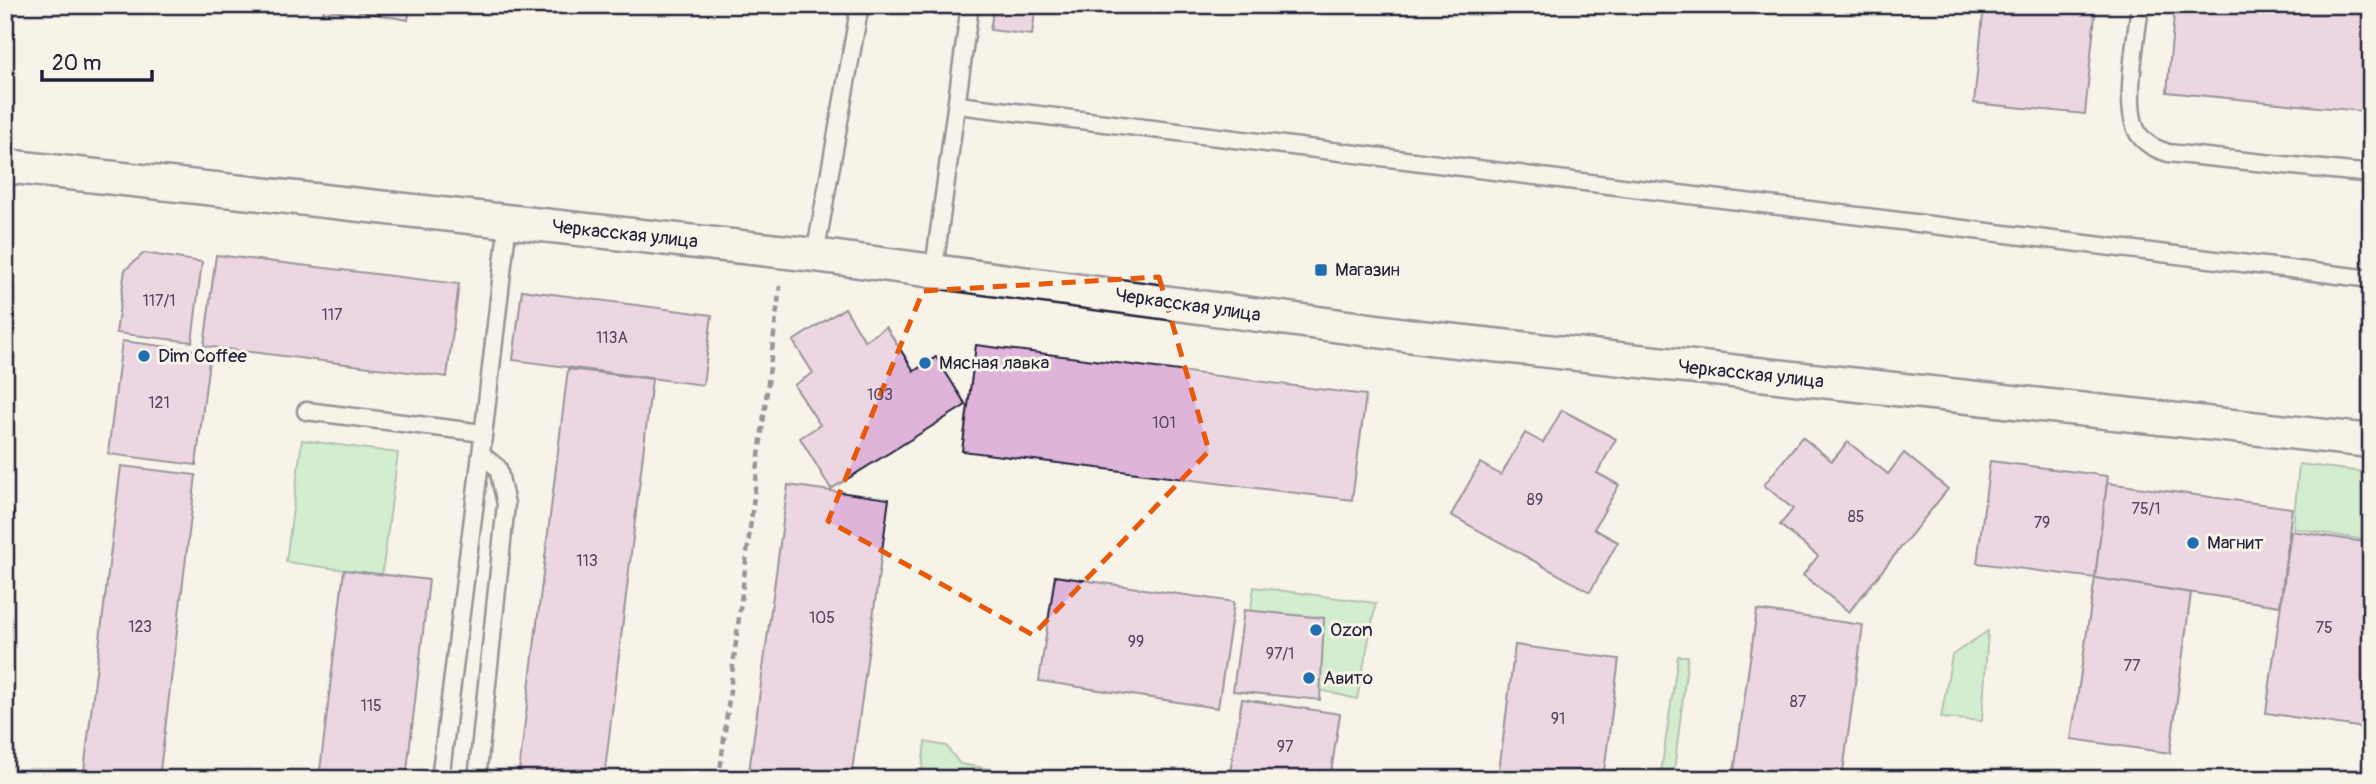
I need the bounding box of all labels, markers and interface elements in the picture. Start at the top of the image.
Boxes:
scale bar [42,38,152,82]
text: 20 m [52,50,101,77]
street label: Черкасская улица [551,214,699,254]
place label: Магазин [1335,258,1400,282]
marker: Магазин [1313,262,1329,278]
street label: Черкасская улица [1114,283,1262,327]
house number: 117/1 [143,291,175,311]
house number: 117 [322,305,343,325]
house number: 113А [596,328,628,348]
place label: Dim Coffee [158,344,248,368]
marker: Dim Coffee [136,348,152,364]
place label: Мясная лавка [939,351,1050,375]
street label: Черкасская улица [1677,354,1825,394]
marker: Мясная лавка [917,355,933,371]
house number: 103 [867,385,893,405]
house number: 121 [148,393,170,413]
house number: 101 [1152,413,1176,433]
house number: 89 [1527,490,1543,510]
house number: 75/1 [2131,499,2161,519]
house number: 85 [1848,507,1864,527]
house number: 79 [2034,513,2050,533]
place label: Магнит [2207,531,2264,555]
marker: Магнит [2185,535,2201,551]
house number: 113 [576,551,598,571]
house number: 105 [809,608,835,628]
house number: 123 [128,617,152,637]
place label: Ozon [1330,618,1373,642]
house number: 75 [2315,618,2333,638]
marker: Ozon [1308,622,1324,638]
house number: 99 [1128,632,1144,652]
house number: 97/1 [1266,644,1294,664]
house number: 77 [2124,656,2141,676]
place label: Авито [1323,666,1373,690]
marker: Авито [1301,670,1317,686]
house number: 87 [1790,692,1807,712]
house number: 115 [360,696,382,716]
house number: 91 [1551,709,1565,729]
house number: 97 [1277,737,1294,757]

